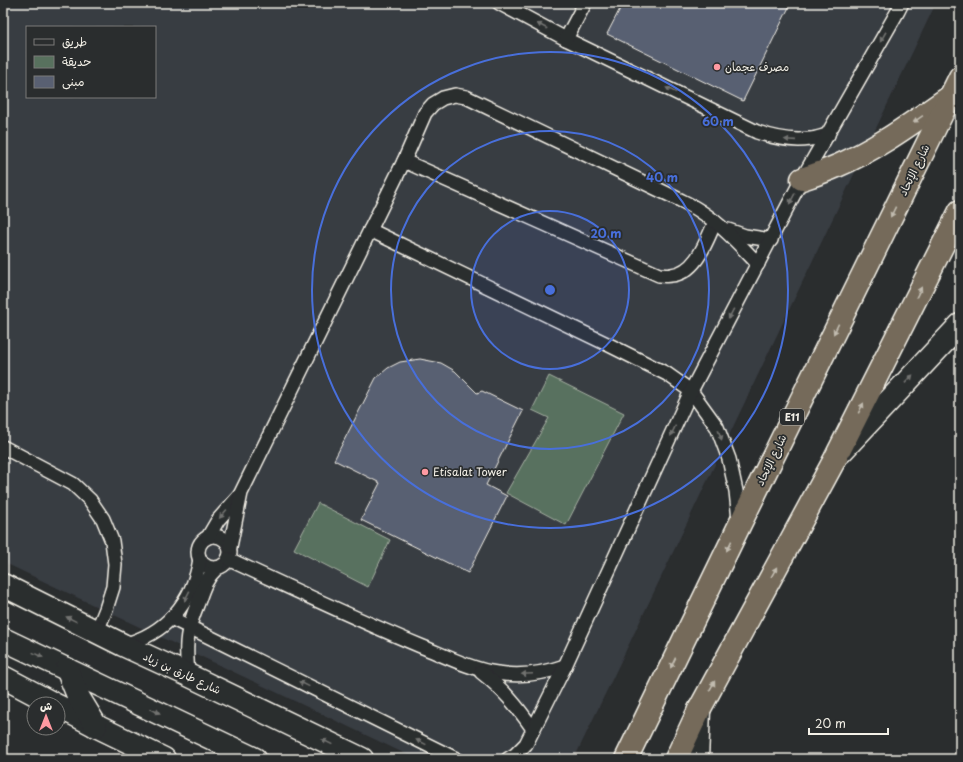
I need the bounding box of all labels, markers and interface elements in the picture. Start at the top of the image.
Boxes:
one-way arrow [536,23,548,29]
legend [26,26,156,98]
one-way arrow [880,31,887,43]
text: طريق [62,32,87,50]
text: حديقة [62,52,91,70]
place label: مصرف عجمان [725,58,789,75]
marker: مصرف عجمان [712,62,722,72]
text: مبنى [62,72,85,90]
one-way arrow [665,87,676,93]
text: 60 m [702,112,734,130]
one-way arrow [913,115,924,123]
one-way arrow [784,136,796,143]
street label: شارع الإتحاد [894,141,934,199]
text: 40 m [646,168,678,186]
one-way arrow [789,194,795,205]
one-way arrow [890,206,896,218]
text: 20 m [590,224,622,242]
centre of rings [543,283,557,297]
one-way arrow [916,286,923,297]
one-way arrow [728,309,735,320]
one-way arrow [833,323,839,334]
one-way arrow [905,374,914,384]
one-way arrow [858,402,864,413]
road number: E11 [780,409,804,425]
one-way arrow [670,425,676,436]
one-way arrow [717,430,723,442]
street label: شارع الإتحاد [751,431,791,489]
place label: Etisalat Tower [433,463,508,480]
marker: Etisalat Tower [420,467,430,477]
one-way arrow [218,509,227,520]
one-way arrow [726,540,732,552]
one-way arrow [770,566,777,578]
one-way arrow [184,590,191,602]
one-way arrow [65,616,77,622]
street label: شارع طارق بن زياد [140,647,224,699]
one-way arrow [32,652,44,658]
one-way arrow [670,657,676,669]
one-way arrow [521,671,533,678]
one-way arrow [708,680,715,692]
one-way arrow [298,681,310,687]
north arrow [26,696,66,736]
text: ش [40,697,52,714]
one-way arrow [150,708,161,714]
scale bar [809,710,888,736]
text: 20 m [815,714,846,732]
one-way arrow [321,739,332,745]
one-way arrow [415,739,426,745]

